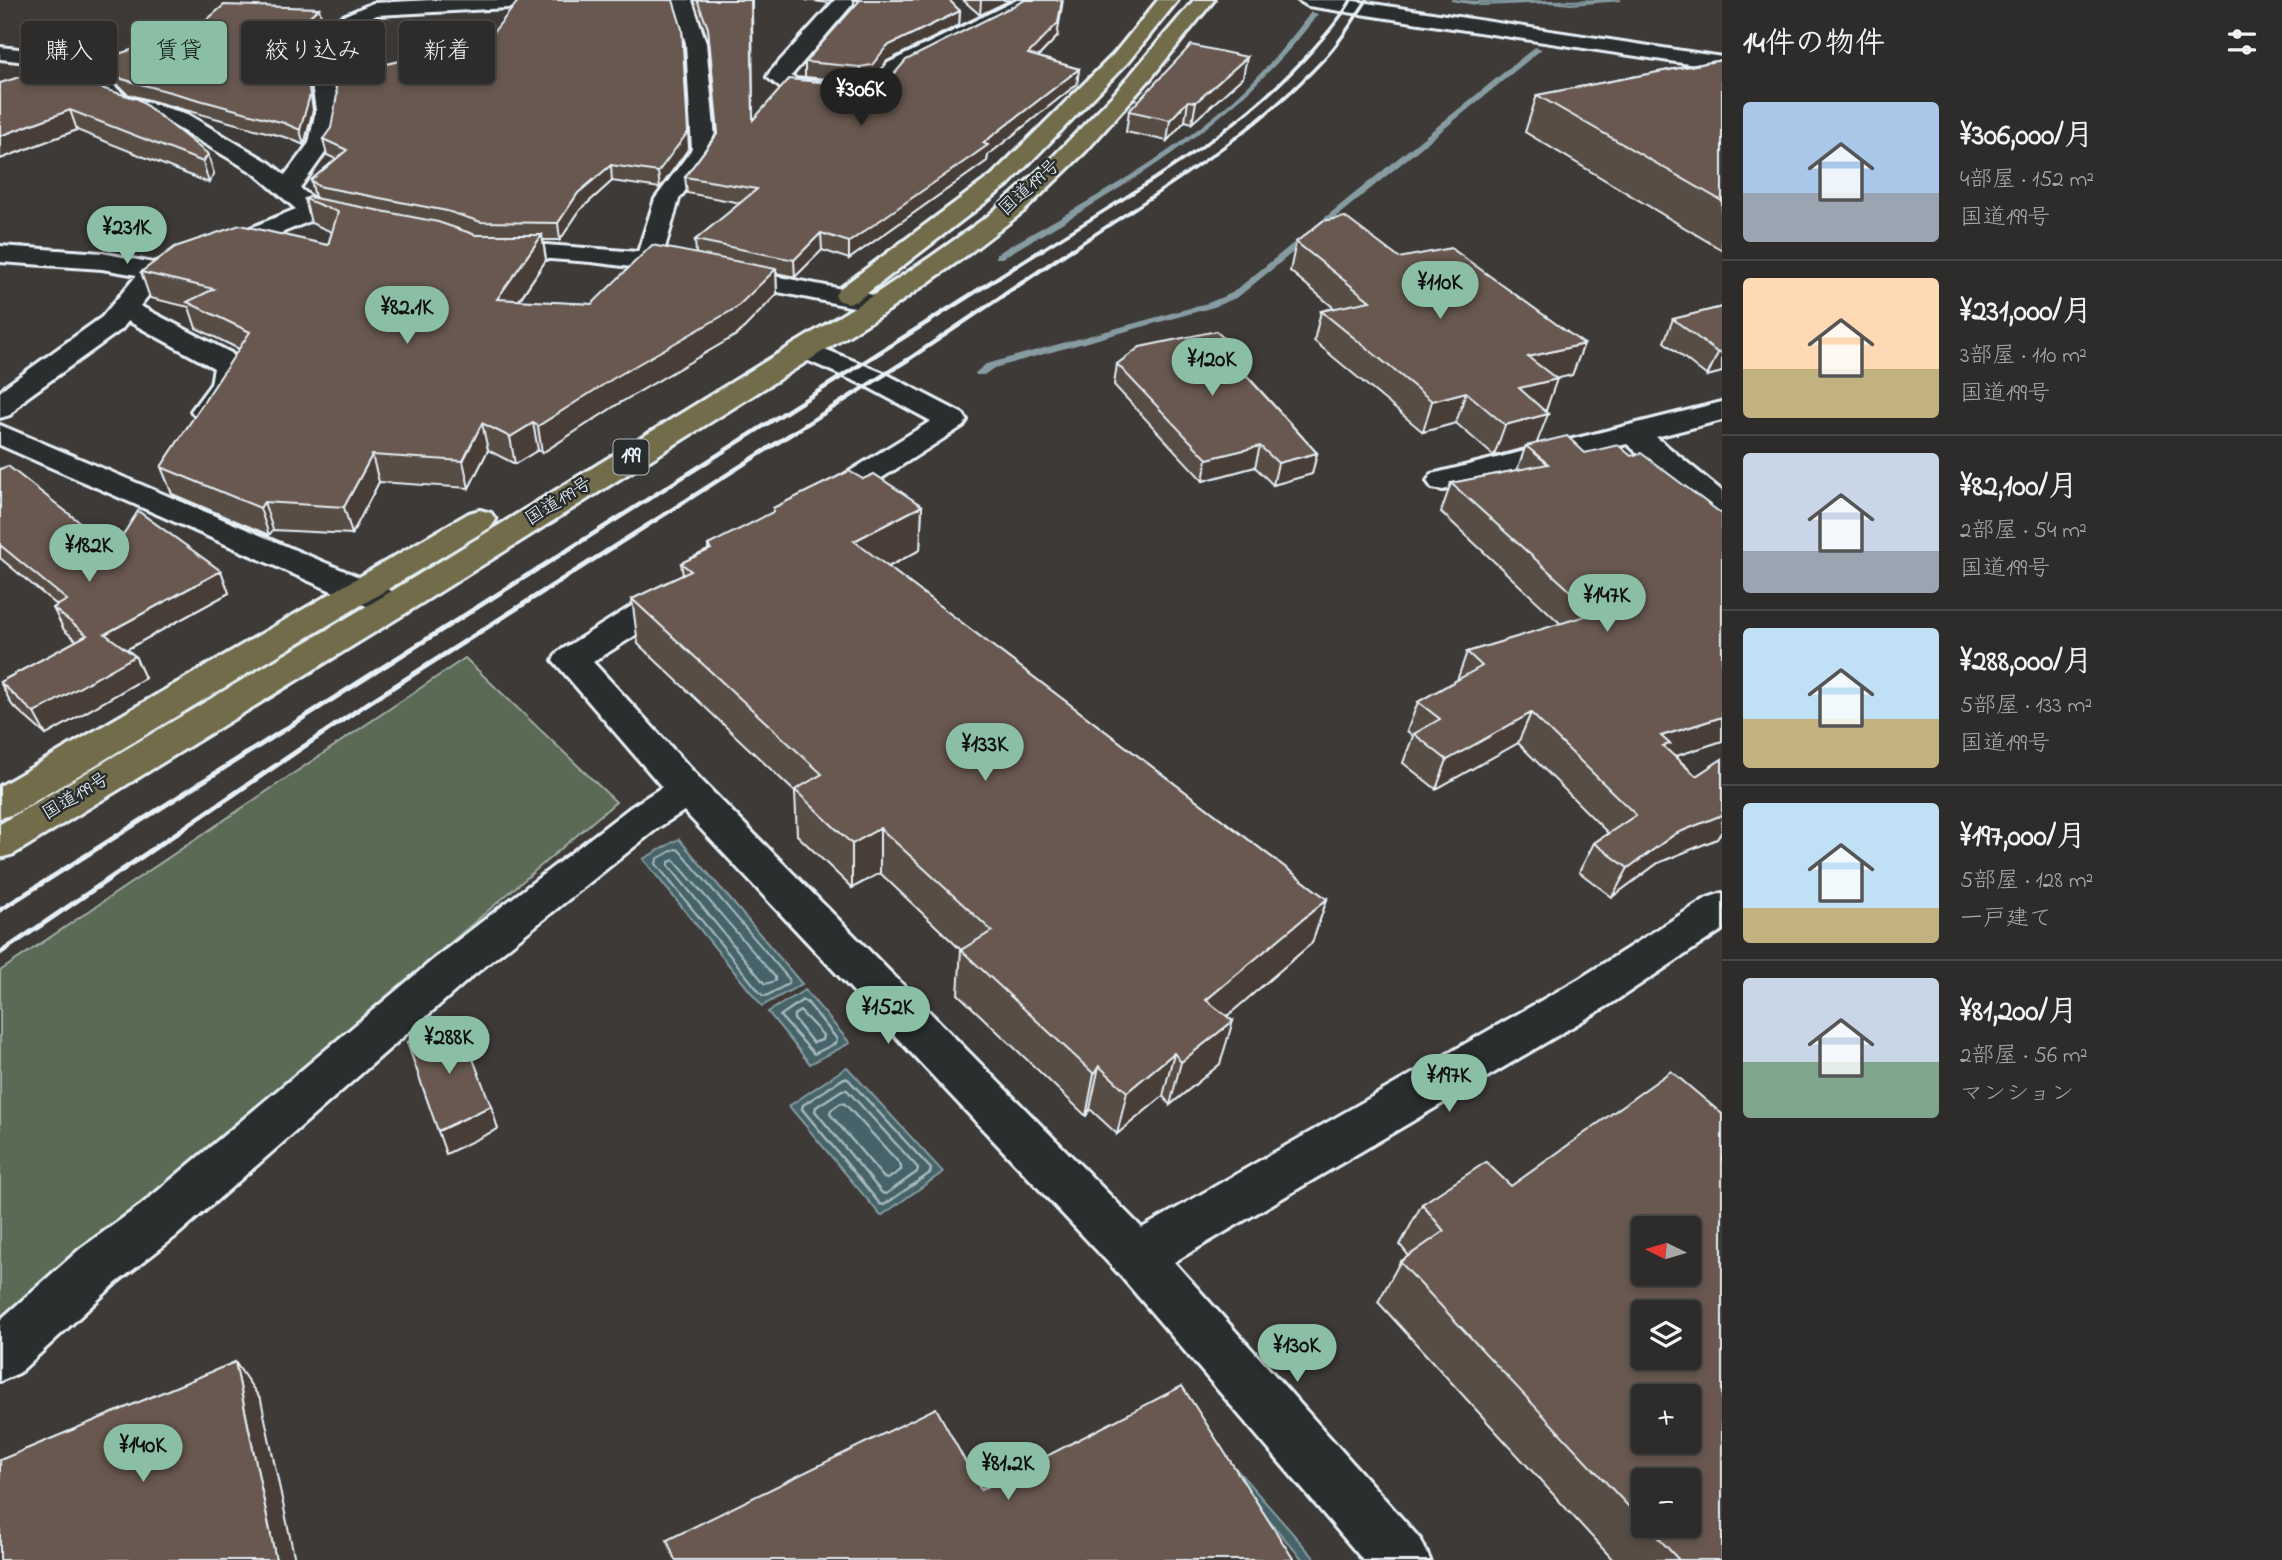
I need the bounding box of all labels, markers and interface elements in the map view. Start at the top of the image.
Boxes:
chip: 購入 [21,21,117,84]
chip: 賃貸 [131,21,227,84]
chip: 絞り込み [241,21,385,84]
chip: 新着 [399,21,495,84]
text: 14件の物件 [1743,23,1885,67]
icon: filters [2223,23,2261,61]
pin: ¥306K [812,68,910,128]
text: ¥306K [836,74,886,107]
text: ¥306,000/月 [1960,115,2094,159]
icon: home [1799,130,1883,214]
street label: 国道199号 [993,153,1067,223]
text: 4部屋 · 152 m² [1960,164,2094,197]
text: 国道199号 [1960,202,2050,235]
pin: ¥231K [78,206,176,266]
text: ¥231K [103,212,151,245]
pin: ¥110K [1391,262,1489,321]
text: ¥110K [1418,267,1462,300]
pin: ¥82.1K [350,286,464,346]
text: ¥231,000/月 [1960,291,2092,335]
text: ¥82.1K [381,292,433,325]
icon: home [1799,306,1883,390]
pin: ¥120K [1163,338,1261,398]
text: 3部屋 · 110 m² [1960,340,2087,373]
text: ¥120K [1188,344,1236,377]
text: 国道199号 [1960,378,2050,411]
road number: 199 [614,440,648,475]
text: ¥82,100/月 [1960,466,2078,510]
street label: 国道199号 [520,471,598,533]
icon: home [1799,481,1883,565]
text: 2部屋 · 54 m² [1960,515,2087,548]
pin: ¥182K [40,524,138,584]
text: ¥182K [65,530,113,563]
text: 国道199号 [1960,553,2050,586]
pin: ¥147K [1558,574,1656,634]
text: ¥147K [1584,580,1630,613]
text: ¥288,000/月 [1960,641,2092,685]
icon: home [1799,656,1883,740]
text: 5部屋 · 133 m² [1960,690,2092,723]
pin: ¥133K [936,724,1034,783]
text: 国道199号 [1960,728,2050,761]
text: ¥133K [962,729,1008,762]
street label: 国道199号 [37,766,115,828]
text: ¥197,000/月 [1960,816,2086,860]
icon: home [1799,831,1883,915]
text: 5部屋 · 128 m² [1960,865,2093,898]
text: 一戸建て [1960,903,2052,936]
pin: ¥152K [839,986,937,1046]
text: ¥81,200/月 [1960,991,2078,1035]
text: ¥152K [862,992,914,1025]
icon: home [1799,1006,1883,1090]
pin: ¥288K [400,1016,498,1076]
text: ¥288K [425,1022,473,1055]
text: 2部屋 · 56 m² [1960,1040,2088,1073]
pin: ¥197K [1400,1054,1498,1114]
text: ¥197K [1427,1060,1471,1093]
text: マンション [1960,1078,2074,1111]
north arrow [1631,1216,1701,1286]
map controls [1631,1216,1701,1538]
button: layers [1631,1300,1701,1370]
pin: ¥130K [1248,1324,1346,1384]
text: ¥130K [1274,1330,1320,1363]
button: + [1631,1384,1701,1454]
pin: ¥140K [94,1424,192,1484]
text: ¥140K [120,1430,166,1463]
pin: ¥81.2K [951,1442,1065,1502]
text: ¥81.2K [982,1448,1034,1481]
button: − [1631,1468,1701,1538]

